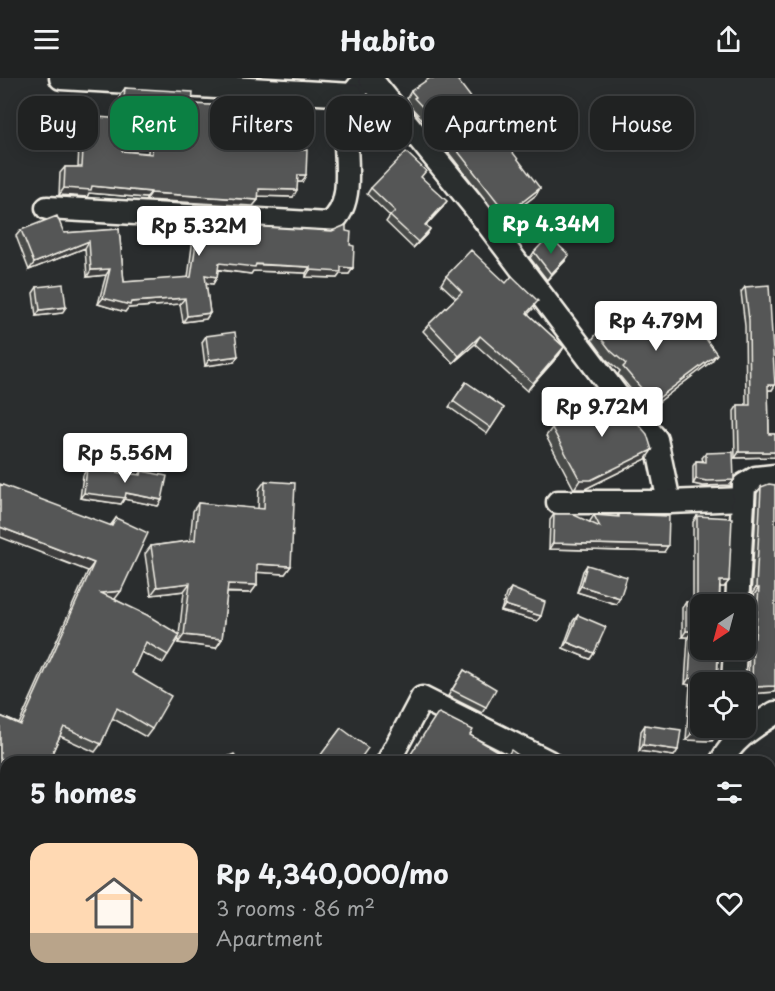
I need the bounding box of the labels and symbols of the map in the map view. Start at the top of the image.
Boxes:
pin: Rp 4.34M [489,204,613,255]
pin: Rp 5.32M [137,206,261,257]
pin: Rp 4.79M [594,301,718,352]
pin: Rp 9.72M [540,387,664,438]
pin: Rp 5.56M [63,433,187,484]
north arrow [690,594,756,660]

